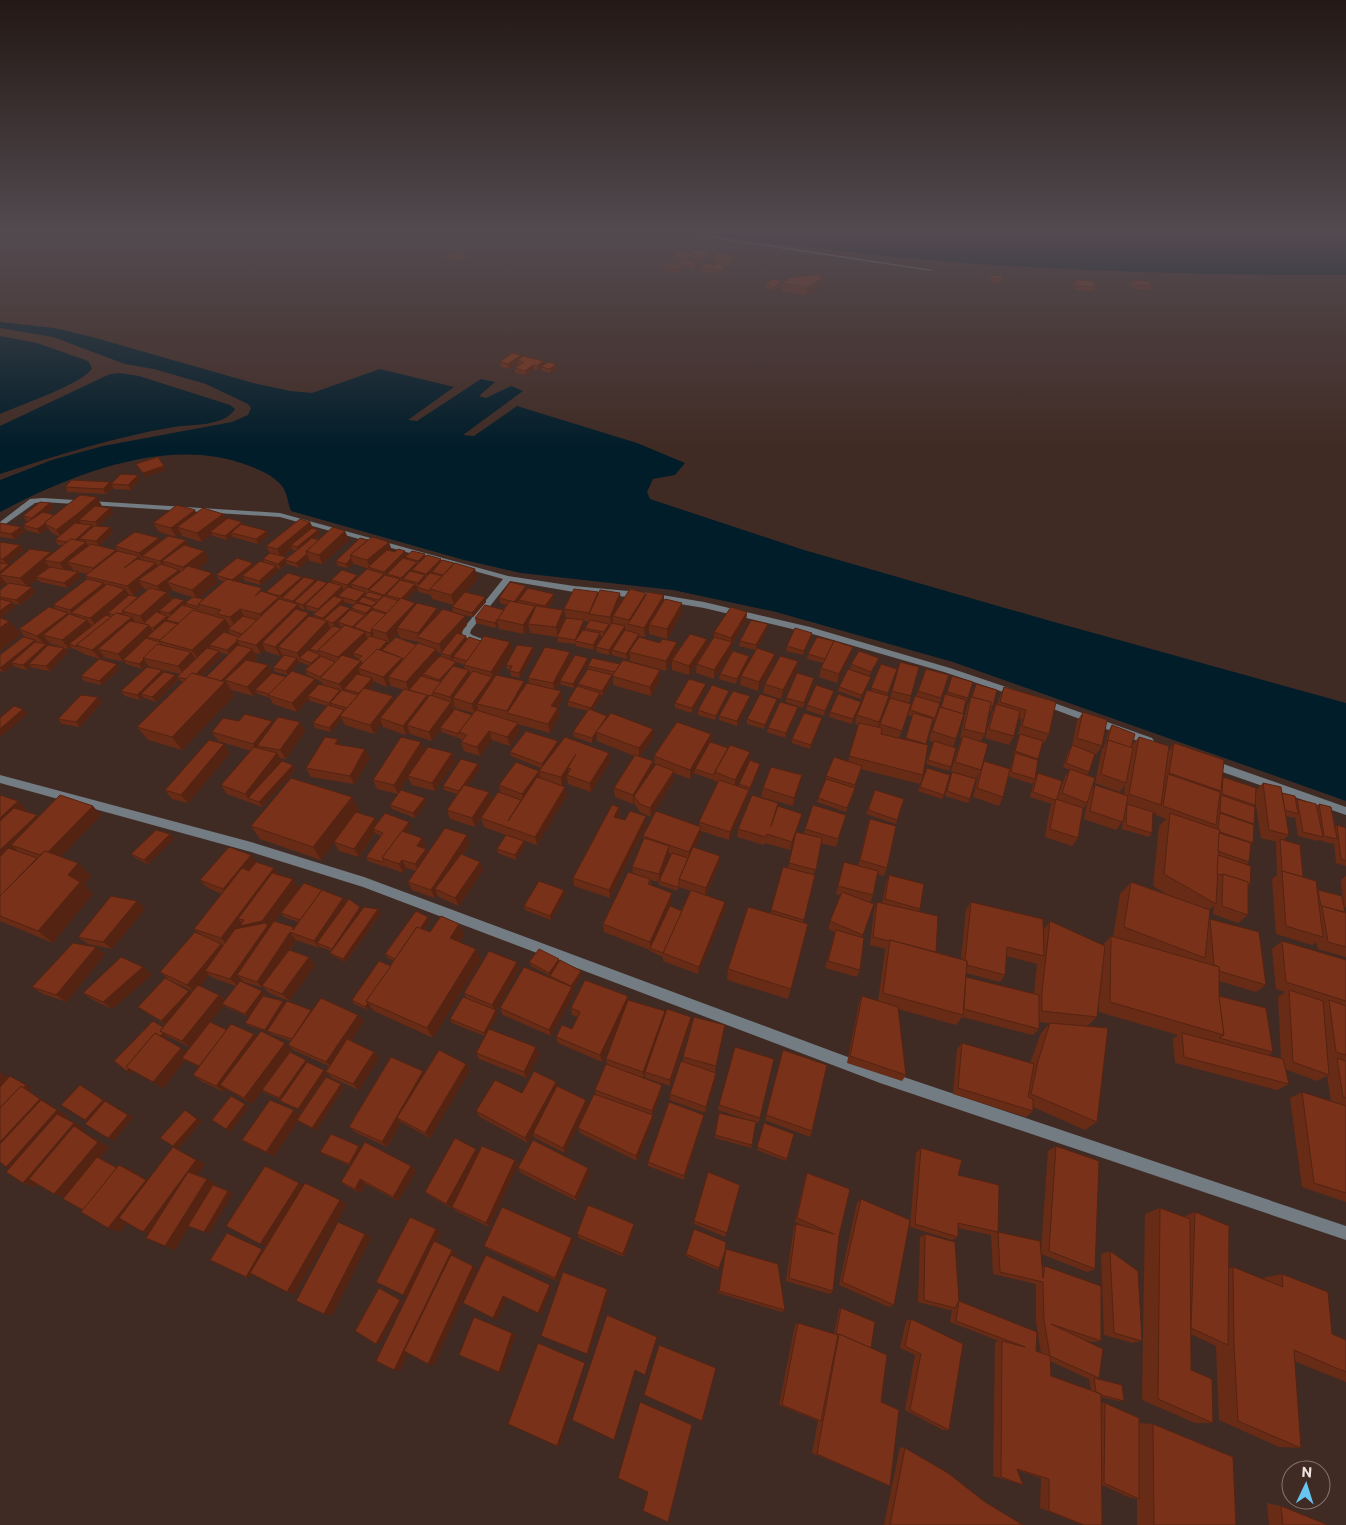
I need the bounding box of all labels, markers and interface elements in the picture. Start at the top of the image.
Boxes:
north arrow [1281,1460,1331,1510]
text: N [1301,1463,1313,1480]

